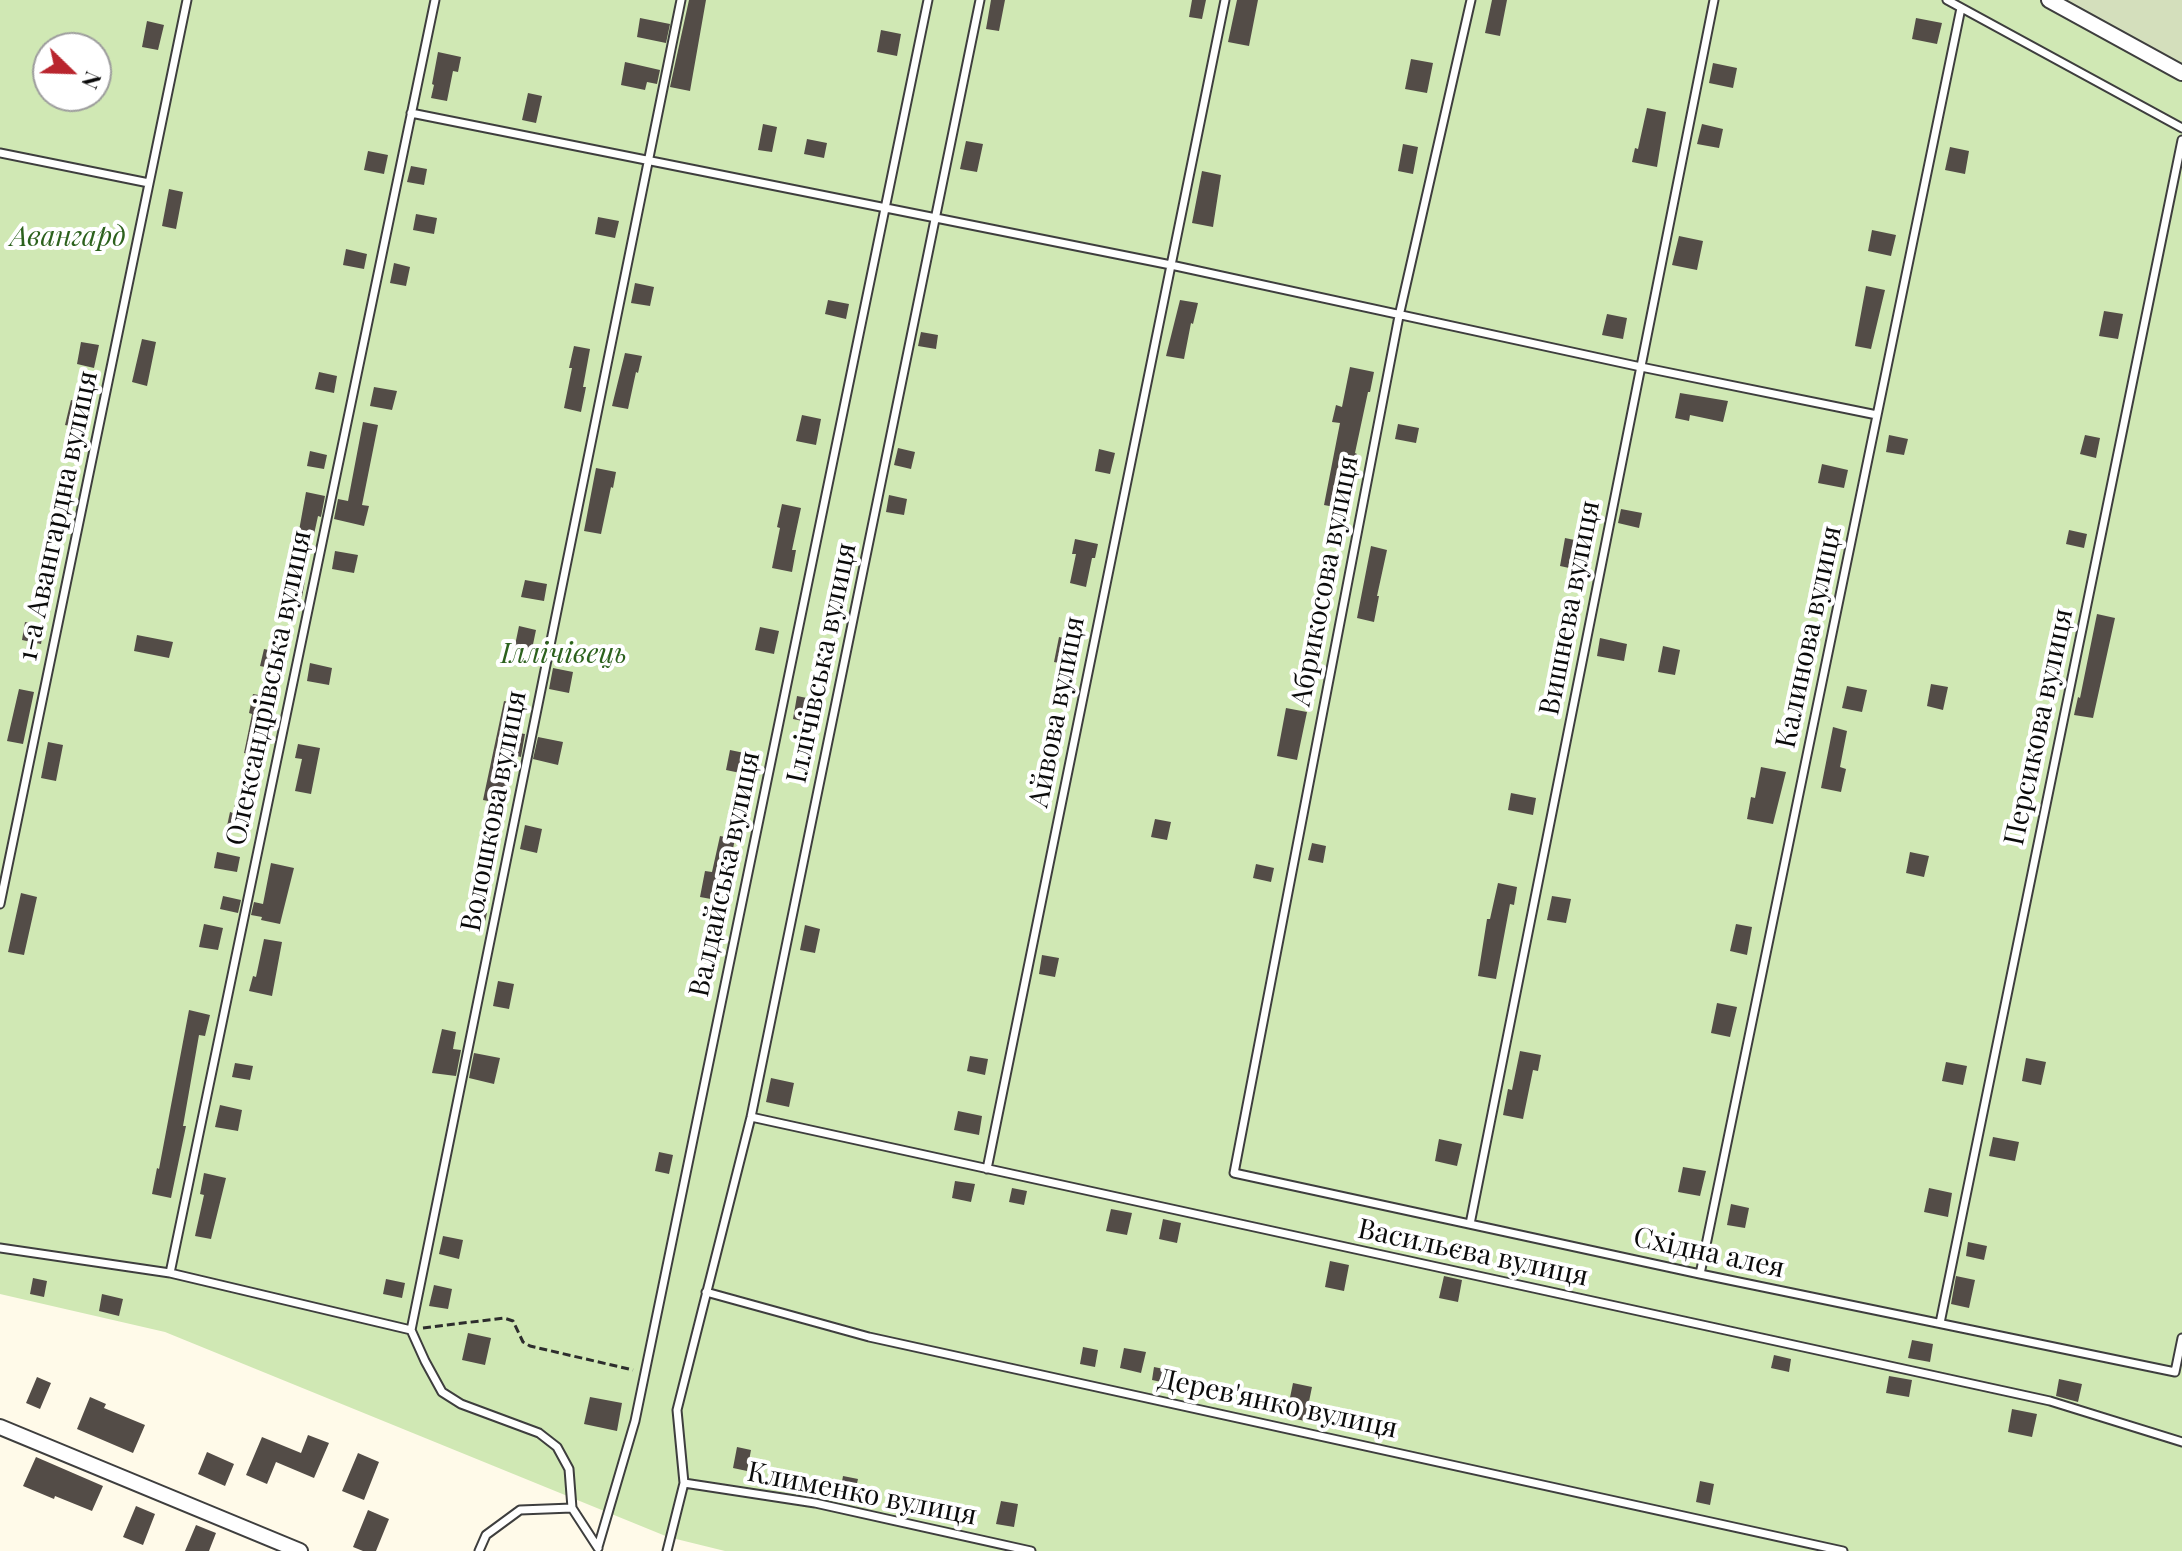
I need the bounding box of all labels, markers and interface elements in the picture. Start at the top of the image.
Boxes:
north arrow [32,32,112,112]
text: N [75,67,109,94]
park label: Авангард [10,220,126,254]
street label: 1-а Авангардна вулиця [11,368,105,664]
street label: Абрикосова вулиця [1284,453,1366,709]
street label: Вишнева вулиця [1533,498,1607,718]
street label: Калинова вулиця [1769,523,1849,751]
street label: Олександрівська вулиця [219,527,319,849]
street label: Іллічівська вулиця [780,540,864,786]
street label: Персикова вулиця [1998,606,2080,848]
street label: Айвова вулиця [1022,614,1092,810]
park label: Іллічівець [501,637,627,671]
street label: Волошкова вулиця [454,688,534,934]
street label: Валдайська вулиця [683,748,767,1000]
street label: Васильєва вулиця [1355,1212,1591,1294]
street label: Східна алея [1630,1221,1788,1285]
street label: Дерев'янко вулиця [1155,1362,1401,1446]
street label: Клименко вулиця [744,1455,980,1533]

